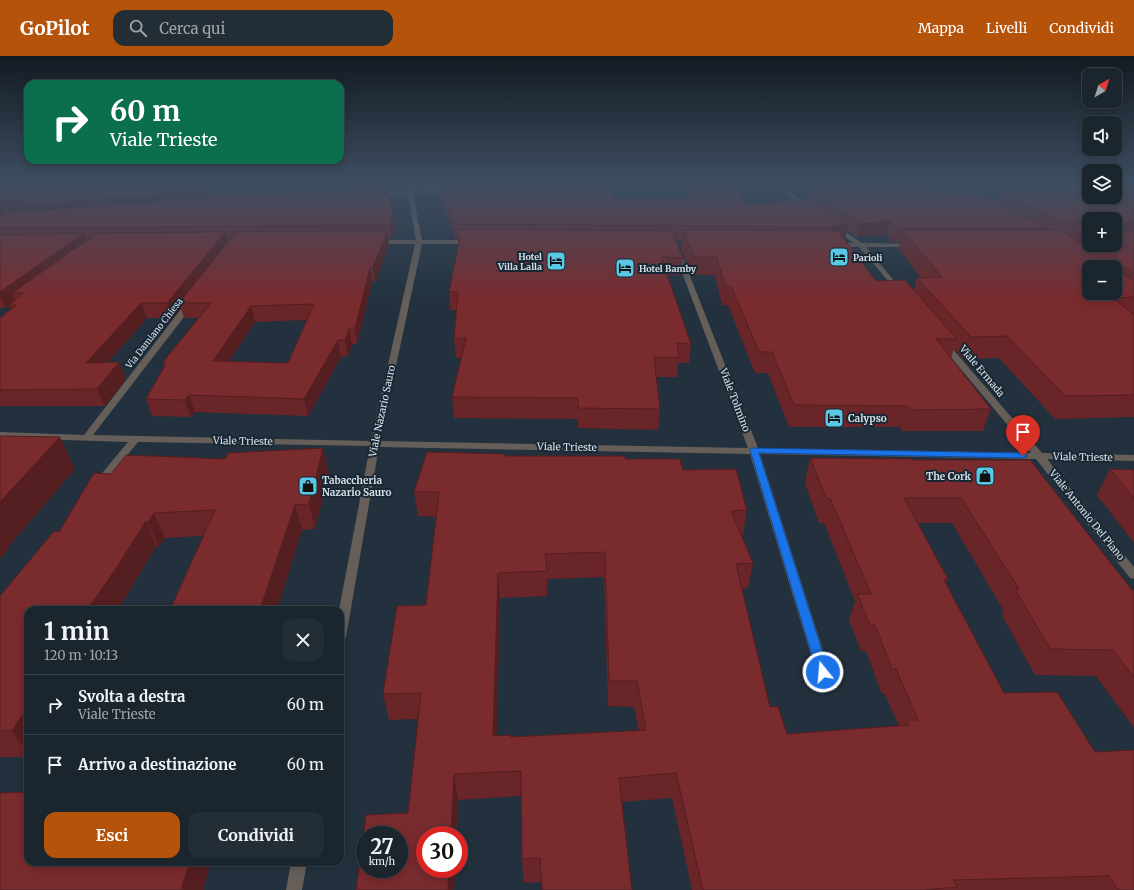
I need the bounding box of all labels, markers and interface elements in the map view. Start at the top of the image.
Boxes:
search box [113,10,393,46]
text: GoPilot [20,16,89,40]
icon: search [127,17,149,39]
text: Cerca qui [159,19,225,38]
text: Mappa [918,19,964,37]
text: Livelli [986,19,1027,37]
text: Condividi [1049,19,1114,37]
north arrow [1082,68,1122,108]
map controls [1082,68,1122,300]
text: 60 m [110,93,180,129]
icon: right [44,96,96,148]
button: sound [1082,116,1122,156]
text: Viale Trieste [110,128,218,151]
button: layers [1082,164,1122,204]
button: + [1082,212,1122,252]
hotel icon: Parioli [828,246,850,268]
hotel icon: Hotel Villa Lalla [545,250,567,272]
place label: Hotel Villa Lalla [497,251,542,272]
place label: Parioli [853,252,882,263]
hotel icon: Hotel Bamby [614,257,636,279]
button: − [1082,260,1122,300]
place label: Hotel Bamby [639,263,697,274]
street label: Via Damiano Chiesa [122,295,185,371]
street label: Viale Ermada [956,342,1008,400]
street label: Viale Nazario Sauro [366,364,398,459]
street label: Viale Tolmino [717,365,753,434]
hotel icon: Calypso [823,407,845,429]
place label: Calypso [848,412,887,425]
pin [1006,415,1040,456]
icon: arrive [1012,421,1034,443]
street label: Viale Trieste [212,434,273,448]
street label: Viale Trieste [536,440,597,454]
street label: Viale Trieste [1052,450,1113,464]
shop icon: The Cork [974,465,996,487]
street label: Viale Antonio Del Piano [1046,466,1128,563]
place label: The Cork [926,470,972,483]
place label: Tabaccheria Nazario Sauro [322,474,391,499]
shop icon: Tabaccheria Nazario Sauro [297,475,319,497]
text: 1 min [44,616,109,647]
button: close [282,619,324,661]
text: 120 m · 10:13 [44,647,118,664]
position arrow [802,651,844,693]
text: Svolta a destra [78,687,185,706]
icon: right [44,694,66,716]
text: 60 m [287,695,324,714]
text: Viale Trieste [78,706,156,723]
icon: arrive [44,754,66,776]
text: Arrivo a destinazione [78,755,236,774]
text: 60 m [287,755,324,774]
button: Esci [44,812,180,858]
button: Condividi [188,812,324,858]
speed limit sign: 30 [416,826,468,878]
text: 27 [370,834,394,859]
text: km/h [369,855,395,868]

